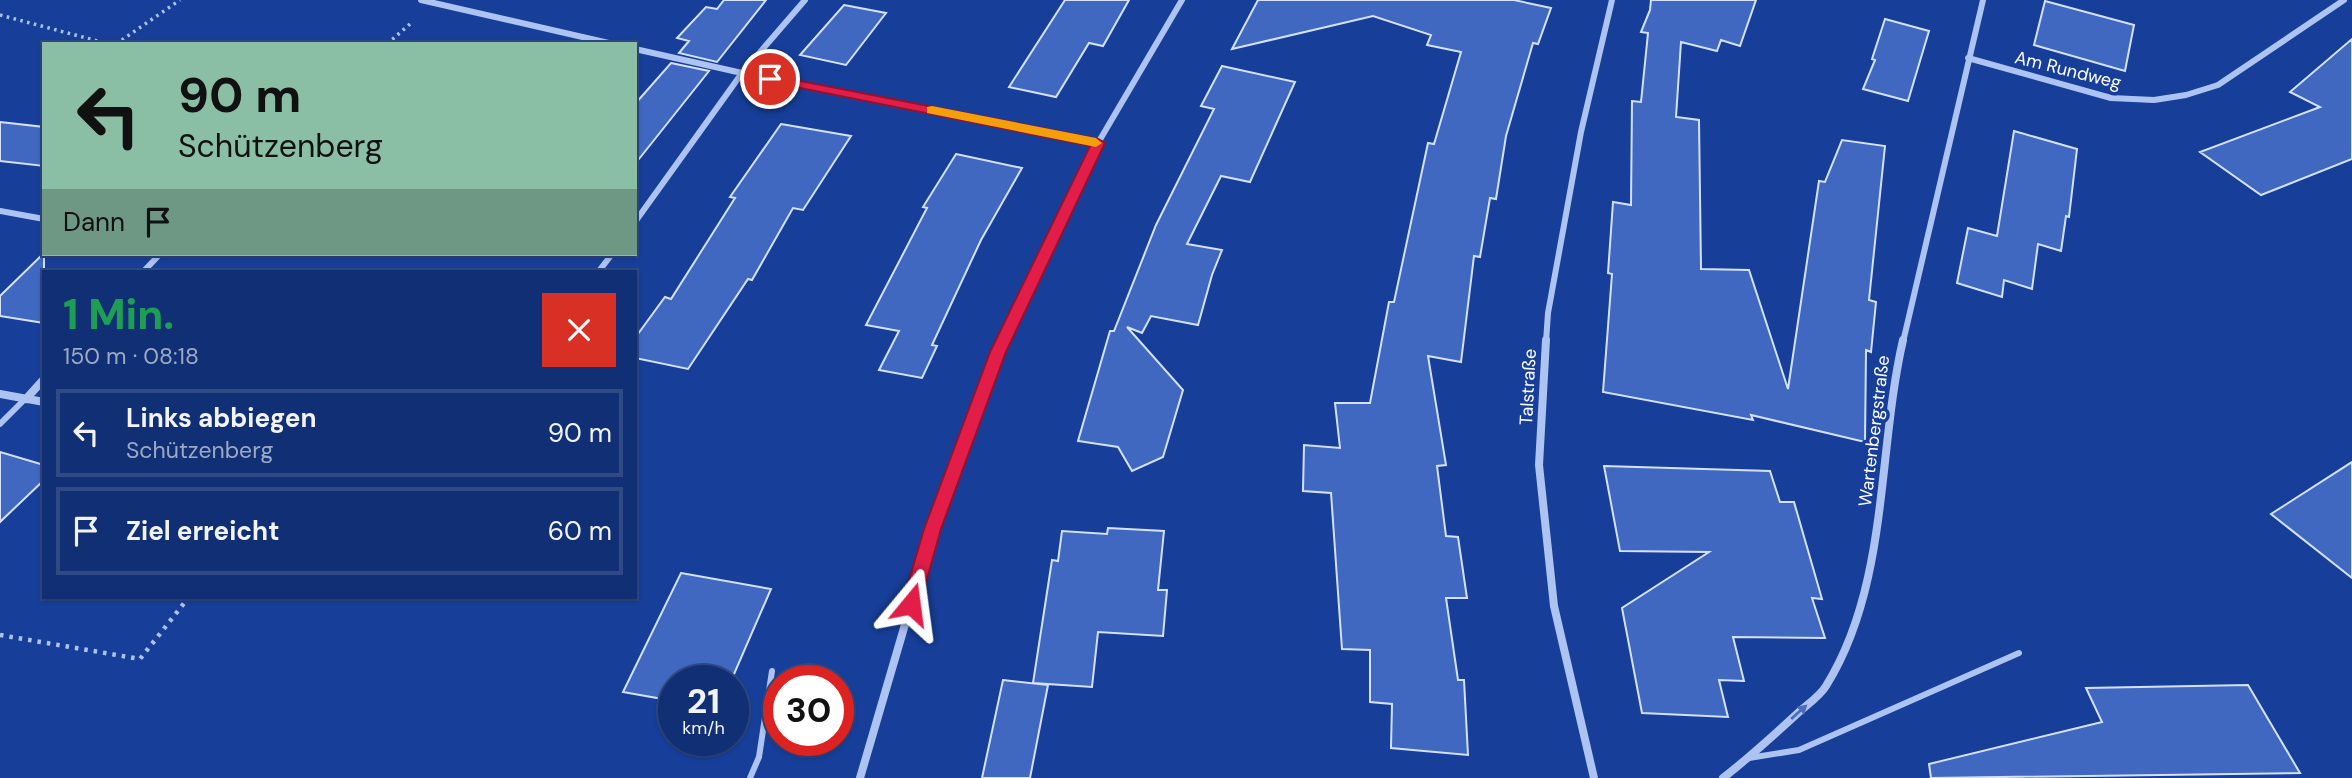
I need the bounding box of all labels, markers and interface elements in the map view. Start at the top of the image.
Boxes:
street label: Am Rundweg [2012,45,2124,95]
pin [740,49,800,109]
icon: arrive [751,60,789,98]
text: 90 m [178,63,301,127]
icon: left [63,70,154,161]
text: Schützenberg [178,125,383,167]
icon: arrive [139,203,177,241]
text: Dann [63,205,125,239]
text: 1 Min. [63,287,174,342]
button: close [542,293,616,367]
text: 150 m · 08:18 [63,341,199,371]
street label: Talstraße [1514,348,1542,426]
street label: Wartenbergstraße [1853,354,1895,508]
text: Links abbiegen [126,401,316,435]
icon: left [67,414,105,452]
text: 90 m [548,416,612,450]
text: Schützenberg [126,435,273,465]
icon: arrive [67,512,105,550]
text: Ziel erreicht [126,514,279,548]
text: 60 m [548,514,612,548]
position arrow [874,567,948,641]
speed limit sign: 30 [763,665,854,756]
text: 21 [687,678,720,724]
one-way arrow [1790,704,1808,720]
text: km/h [682,716,725,740]

